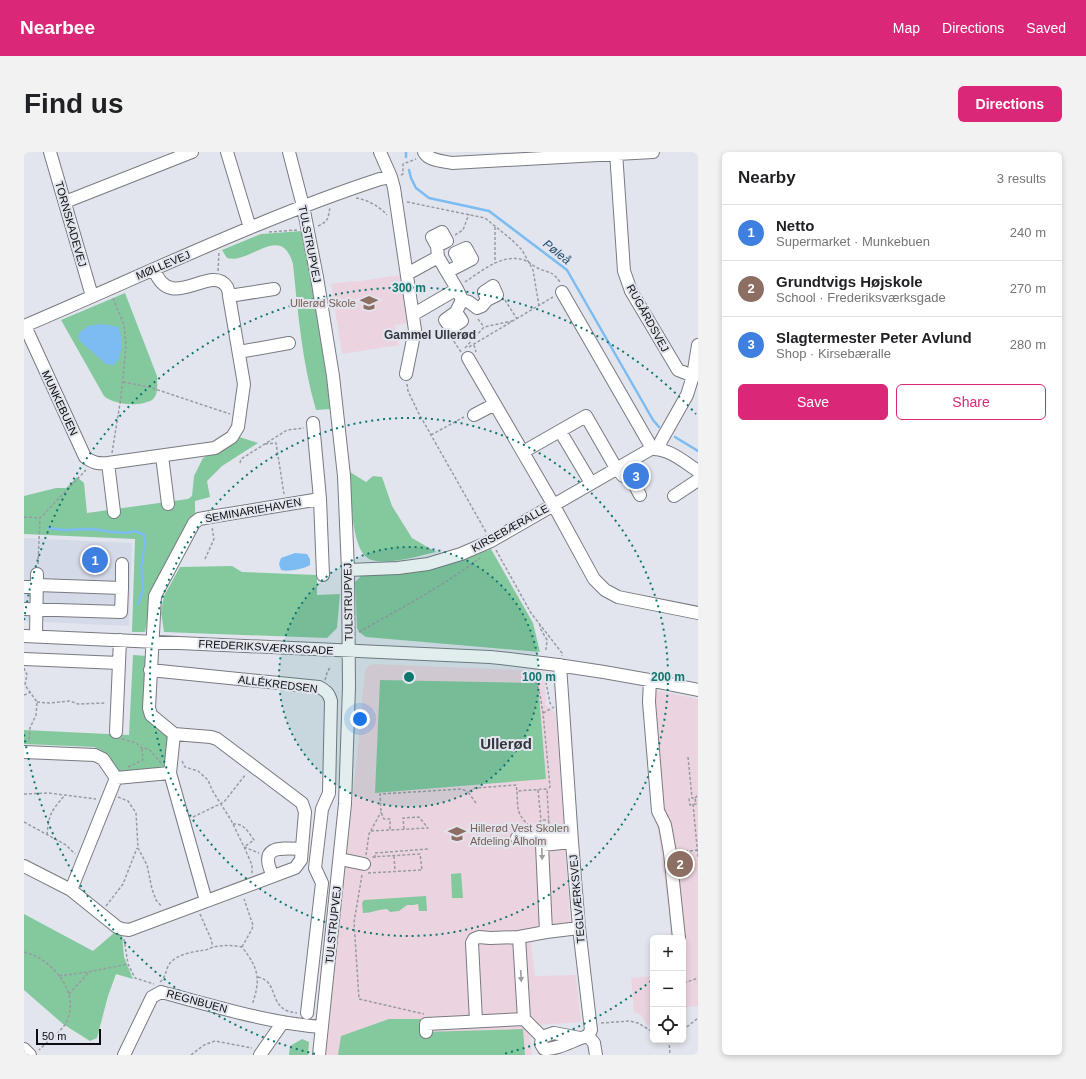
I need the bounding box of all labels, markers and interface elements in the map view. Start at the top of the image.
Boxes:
text: Nearbee [20,17,95,38]
text: Map [893,20,920,36]
text: Directions [942,20,1004,36]
text: Saved [1026,20,1066,36]
button: Directions [958,86,1062,122]
text: Find us [24,88,124,119]
text: Nearby [738,168,796,187]
text: 3 results [997,171,1046,186]
street label: TORNSKADEVEJ [53,180,89,268]
street label: TULSTRUPVEJ [297,204,323,284]
text: Netto [776,217,814,234]
text: 1 [747,225,755,240]
text: 240 m [1010,225,1046,240]
text: Supermarket · Munkebuen [776,234,930,249]
water label: Pøleå [540,237,574,268]
street label: MØLLEVEJ [134,248,192,282]
text: Grundtvigs Højskole [776,273,923,290]
text: 300 m [392,281,426,295]
text: 2 [747,281,755,296]
text: 270 m [1010,281,1046,296]
street label: RUGÅRDSVEJ [625,282,671,354]
text: School · Frederiksværksgade [776,290,946,305]
school or university icon: Ullerød Skole [359,293,379,313]
place label: Ullerød Skole [290,297,356,309]
district label: Gammel Ullerød [384,328,476,342]
text: Slagtermester Peter Avlund [776,329,972,346]
text: 3 [747,337,755,352]
text: 280 m [1010,337,1046,352]
text: Shop · Kirsebæralle [776,346,891,361]
street label: MUNKEBUEN [40,369,80,437]
button: Save [738,384,888,420]
button: Share [896,384,1046,420]
pin: 3 [623,461,649,491]
street label: SEMINARIEHAVEN [204,496,302,524]
street label: KIRSEBÆRALLE [469,502,551,554]
pin: 1 [82,545,108,575]
street label: TULSTRUPVEJ [341,563,355,641]
street label: FREDERIKSVÆRKSGADE [198,637,334,657]
centre of rings [402,670,416,684]
text: 100 m [522,670,556,684]
text: 200 m [651,670,685,684]
street label: ALLÉKREDSEN [238,673,319,695]
your location [350,709,370,729]
district label: Ullerød [480,735,532,752]
place label: Hillerød Vest Skolen Afdeling Ålholm [470,822,569,847]
school or university icon: Hillerød Vest Skolen Afdeling Ålholm [447,824,467,844]
one-way arrow [539,848,546,860]
pin: 2 [667,849,693,879]
street label: TEGLVÆRKSVEJ [567,854,587,944]
street label: TULSTRUPVEJ [323,885,343,965]
map controls [650,935,686,1043]
button: + [650,935,686,971]
one-way arrow [517,970,524,982]
button: − [650,971,686,1007]
street label: REGNBUEN [165,987,229,1015]
button: locate [650,1007,686,1043]
scale bar [36,1027,101,1046]
text: 50 m [42,1030,66,1042]

